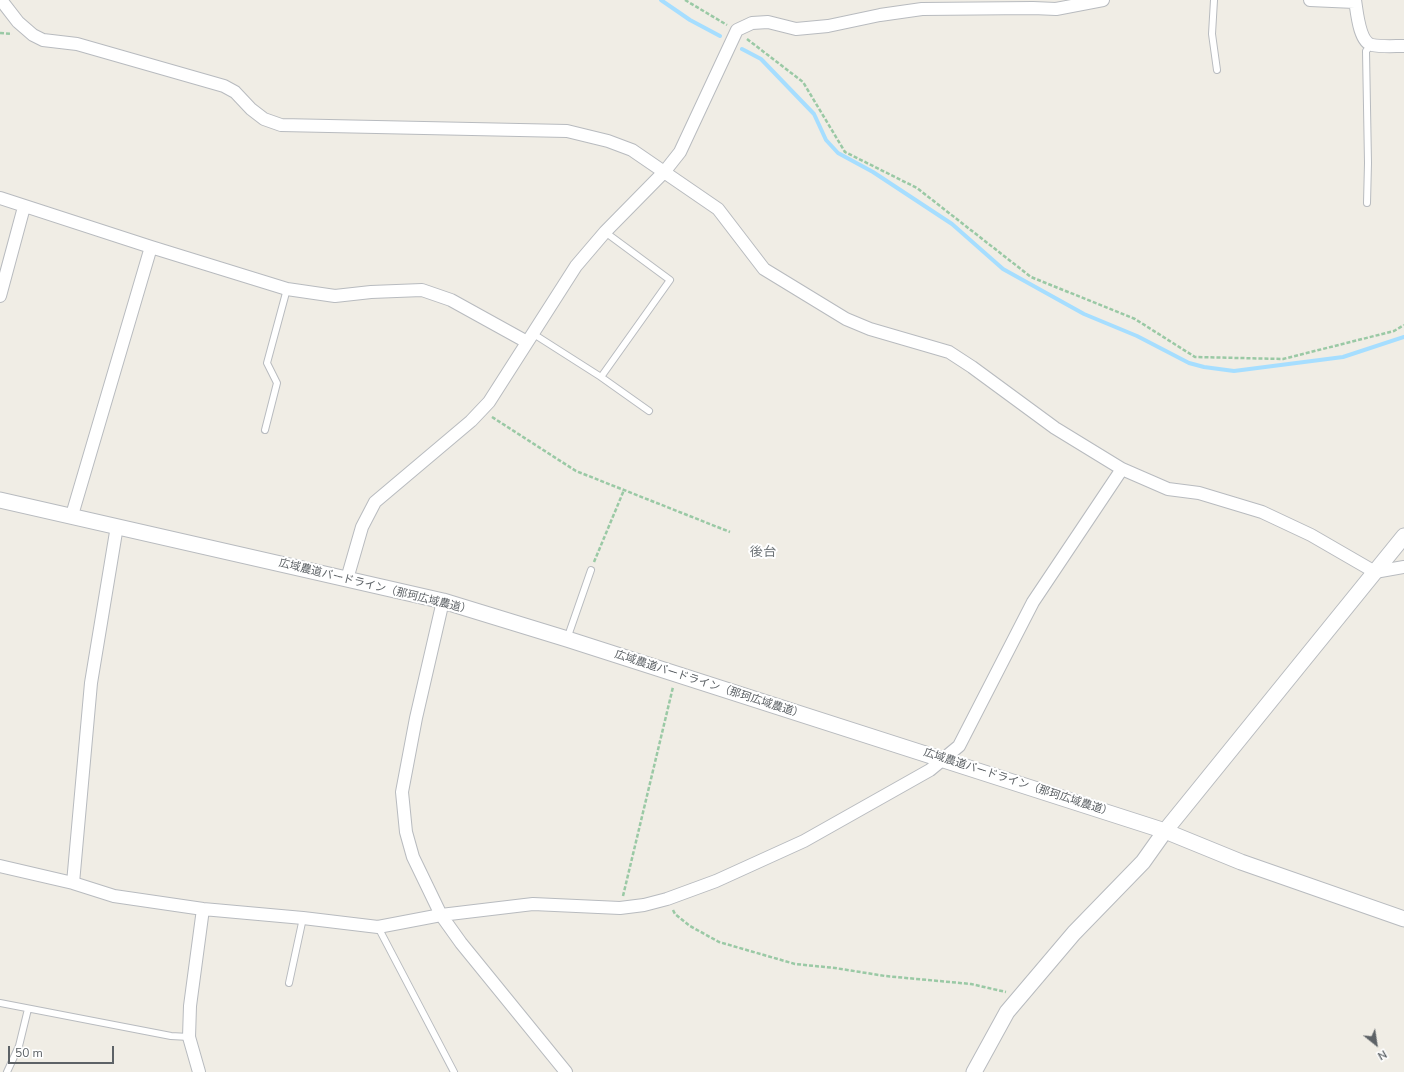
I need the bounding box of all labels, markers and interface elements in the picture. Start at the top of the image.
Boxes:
district label: 後台 [750,545,776,561]
street label: 広域農道バードライン（那珂広域農道） [277,557,473,617]
street label: 広域農道バードライン（那珂広域農道） [613,648,805,722]
street label: 広域農道バードライン（那珂広域農道） [922,746,1114,820]
north arrow [1356,1024,1396,1064]
scale bar [10,1038,116,1064]
text: 50 m [15,1045,43,1061]
text: N [1375,1046,1390,1063]

